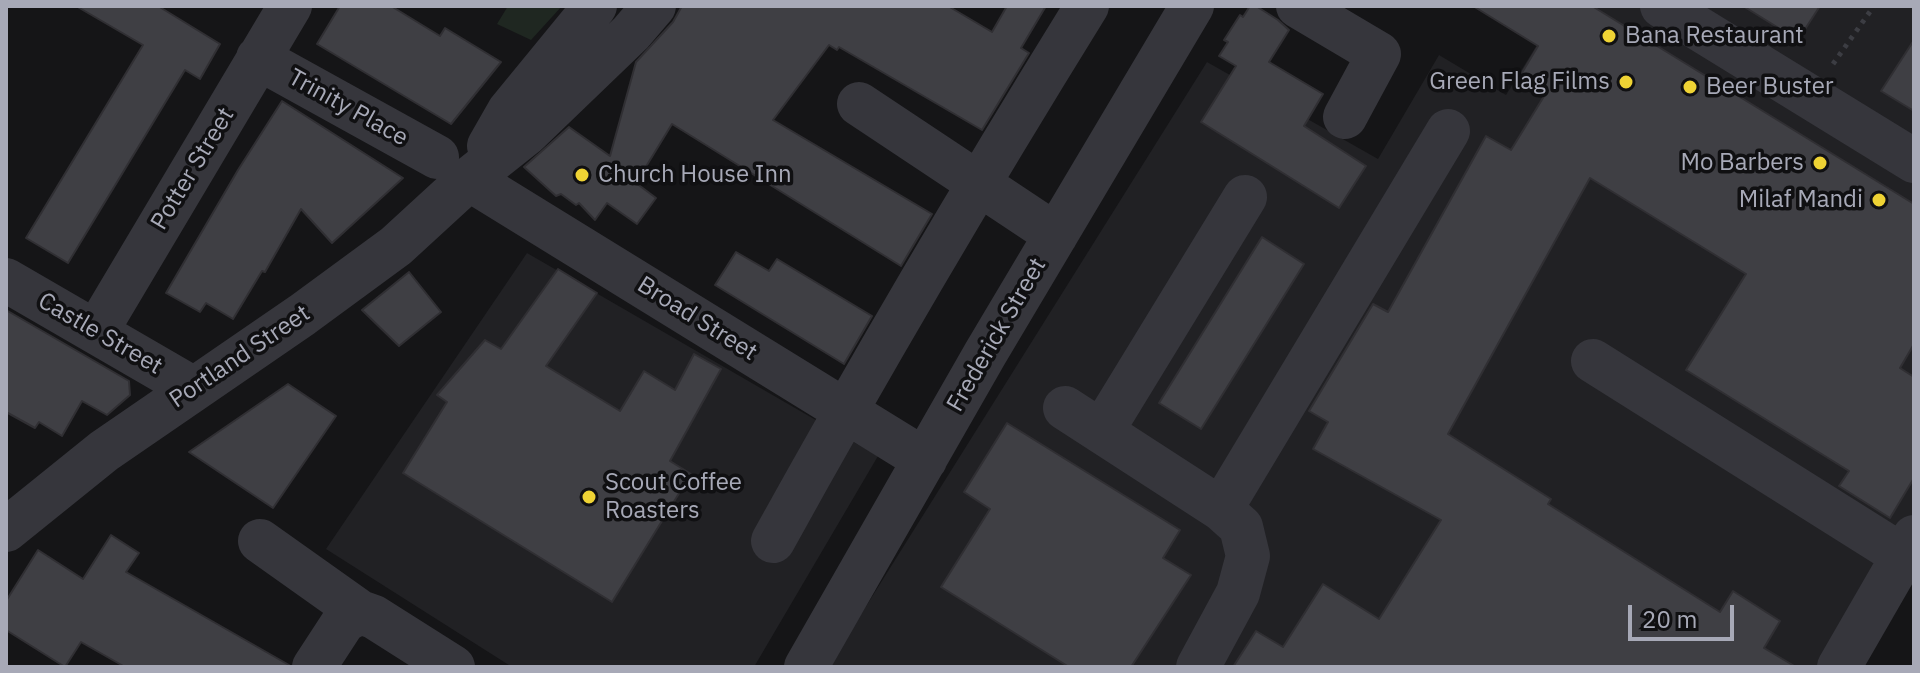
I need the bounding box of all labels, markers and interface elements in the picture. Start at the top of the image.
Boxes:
place label: Bana Restaurant [1625,22,1804,50]
marker: Bana Restaurant [1600,27,1618,45]
street label: Trinity Place [283,63,413,153]
place label: Green Flag Films [1429,68,1610,96]
marker: Green Flag Films [1617,73,1635,91]
place label: Beer Buster [1706,73,1834,101]
marker: Beer Buster [1681,78,1699,96]
street label: Potter Street [145,103,241,235]
place label: Mo Barbers [1681,149,1804,177]
marker: Mo Barbers [1811,154,1829,172]
place label: Church House Inn [598,161,792,189]
marker: Church House Inn [573,166,591,184]
place label: Milaf Mandi [1739,186,1863,214]
marker: Milaf Mandi [1870,191,1888,209]
street label: Frederick Street [941,253,1053,417]
street label: Broad Street [632,271,762,367]
street label: Castle Street [33,287,167,381]
street label: Portland Street [164,299,316,415]
place label: Scout Coffee Roasters [605,469,742,525]
marker: Scout Coffee Roasters [580,488,598,506]
scale bar [1632,589,1738,639]
text: 20 m [1642,603,1697,635]

